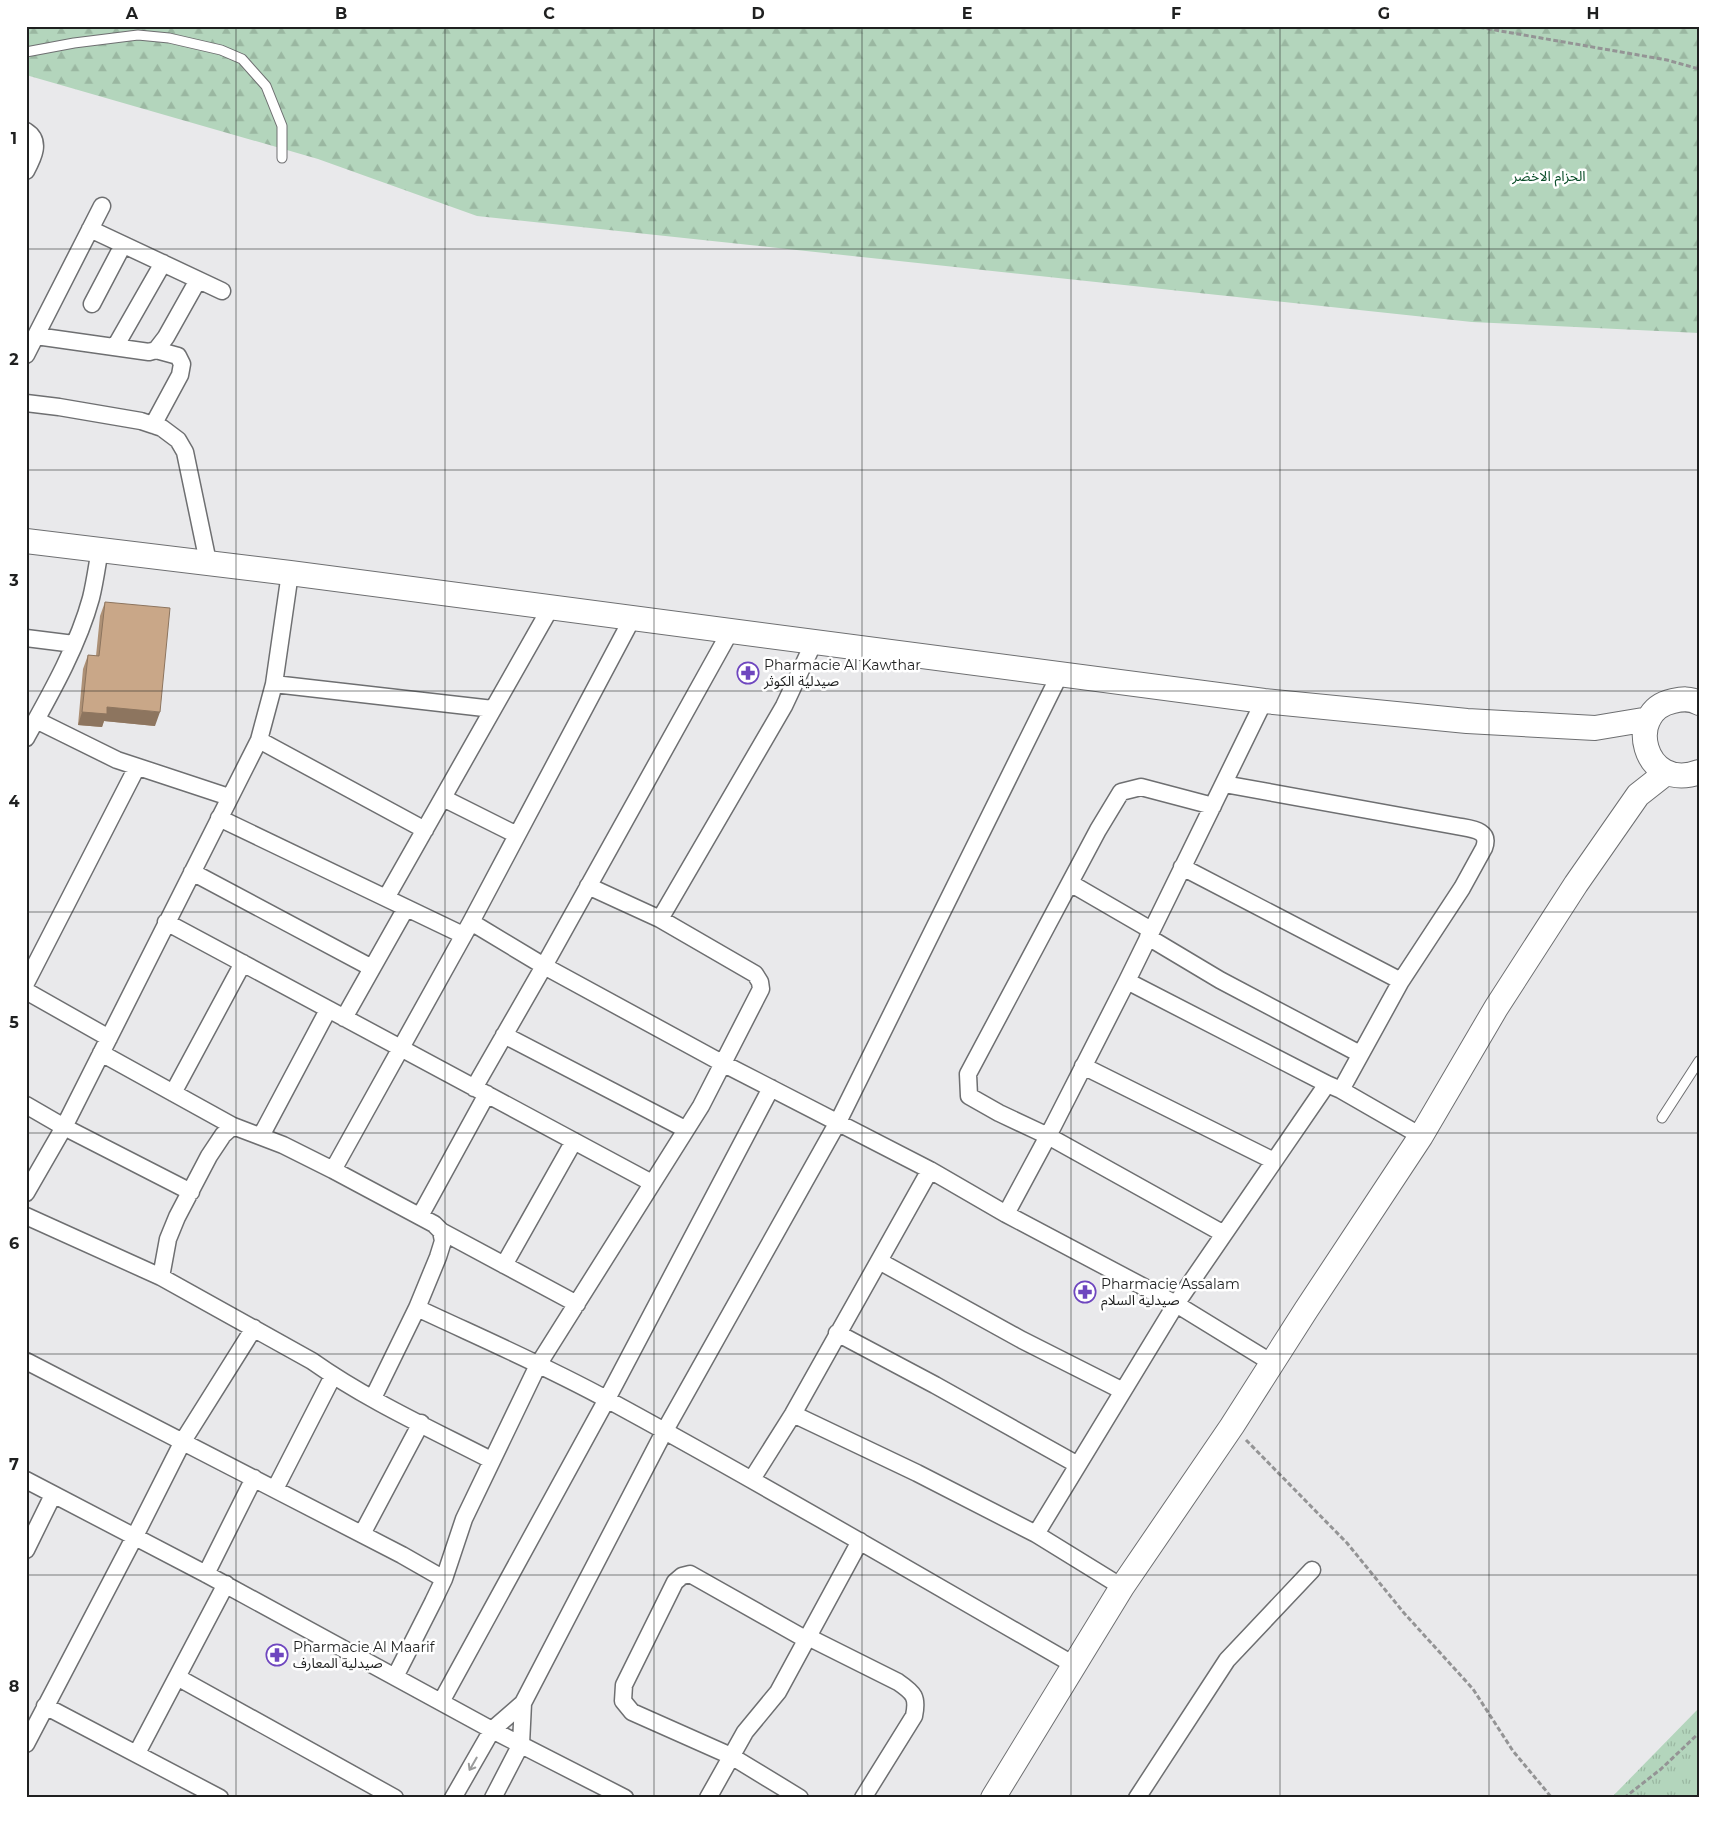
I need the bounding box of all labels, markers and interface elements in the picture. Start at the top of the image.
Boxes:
text: A [125,4,139,23]
text: B [335,4,347,23]
text: C [543,4,555,23]
text: D [751,4,765,23]
text: E [962,4,972,23]
text: F [1171,4,1181,23]
text: G [1378,4,1390,23]
text: H [1587,4,1599,23]
text: 1 [11,129,17,148]
park label: الحزام الاخضر [1511,167,1586,187]
text: 2 [9,350,19,369]
text: 3 [8,571,19,590]
place label: Pharmacie Al Kawthar صيدلية الكوثر [763,656,921,690]
pharmacy icon: Pharmacie Al Kawthar صيدلية الكوثر [736,661,760,685]
text: 4 [8,792,20,811]
text: 5 [9,1013,19,1032]
text: 6 [9,1234,19,1253]
place label: Pharmacie Assalam صيدلية السلام [1101,1275,1240,1311]
pharmacy icon: Pharmacie Assalam صيدلية السلام [1073,1280,1097,1304]
text: 7 [9,1455,19,1474]
place label: Pharmacie Al Maarif صيدلية المعارف [293,1638,436,1672]
pharmacy icon: Pharmacie Al Maarif صيدلية المعارف [265,1643,289,1667]
text: 8 [9,1677,19,1696]
one-way arrow [467,1756,477,1771]

